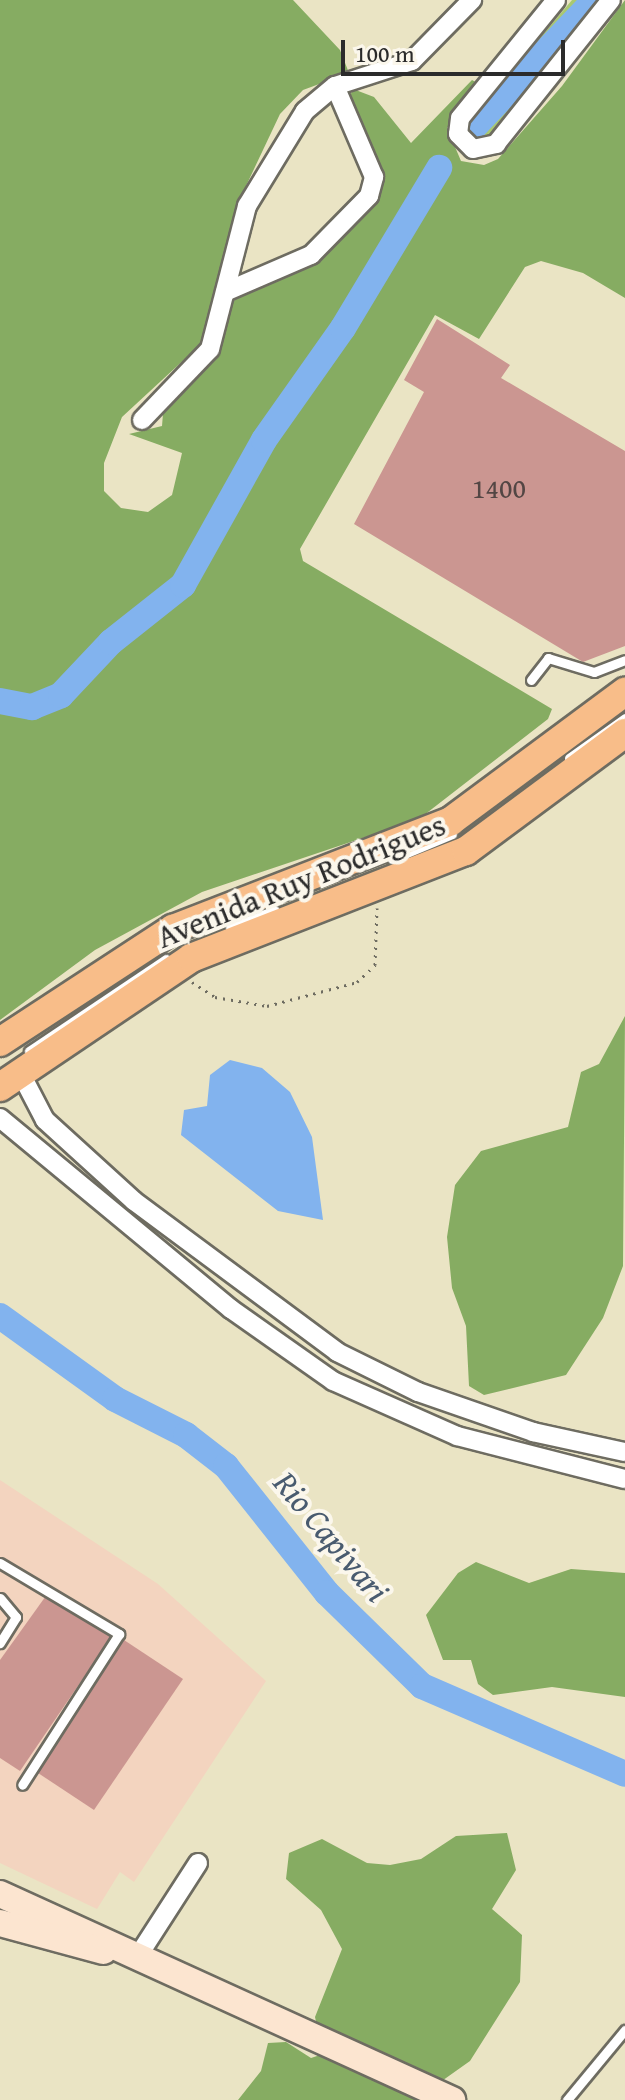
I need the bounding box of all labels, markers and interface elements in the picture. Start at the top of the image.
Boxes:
scale bar [345,24,569,74]
text: 100 m [355,36,415,71]
house number: 1400 [472,471,526,505]
street label: Avenida Ruy Rodrigues [151,806,451,956]
water label: Rio Capivari [266,1462,398,1610]

